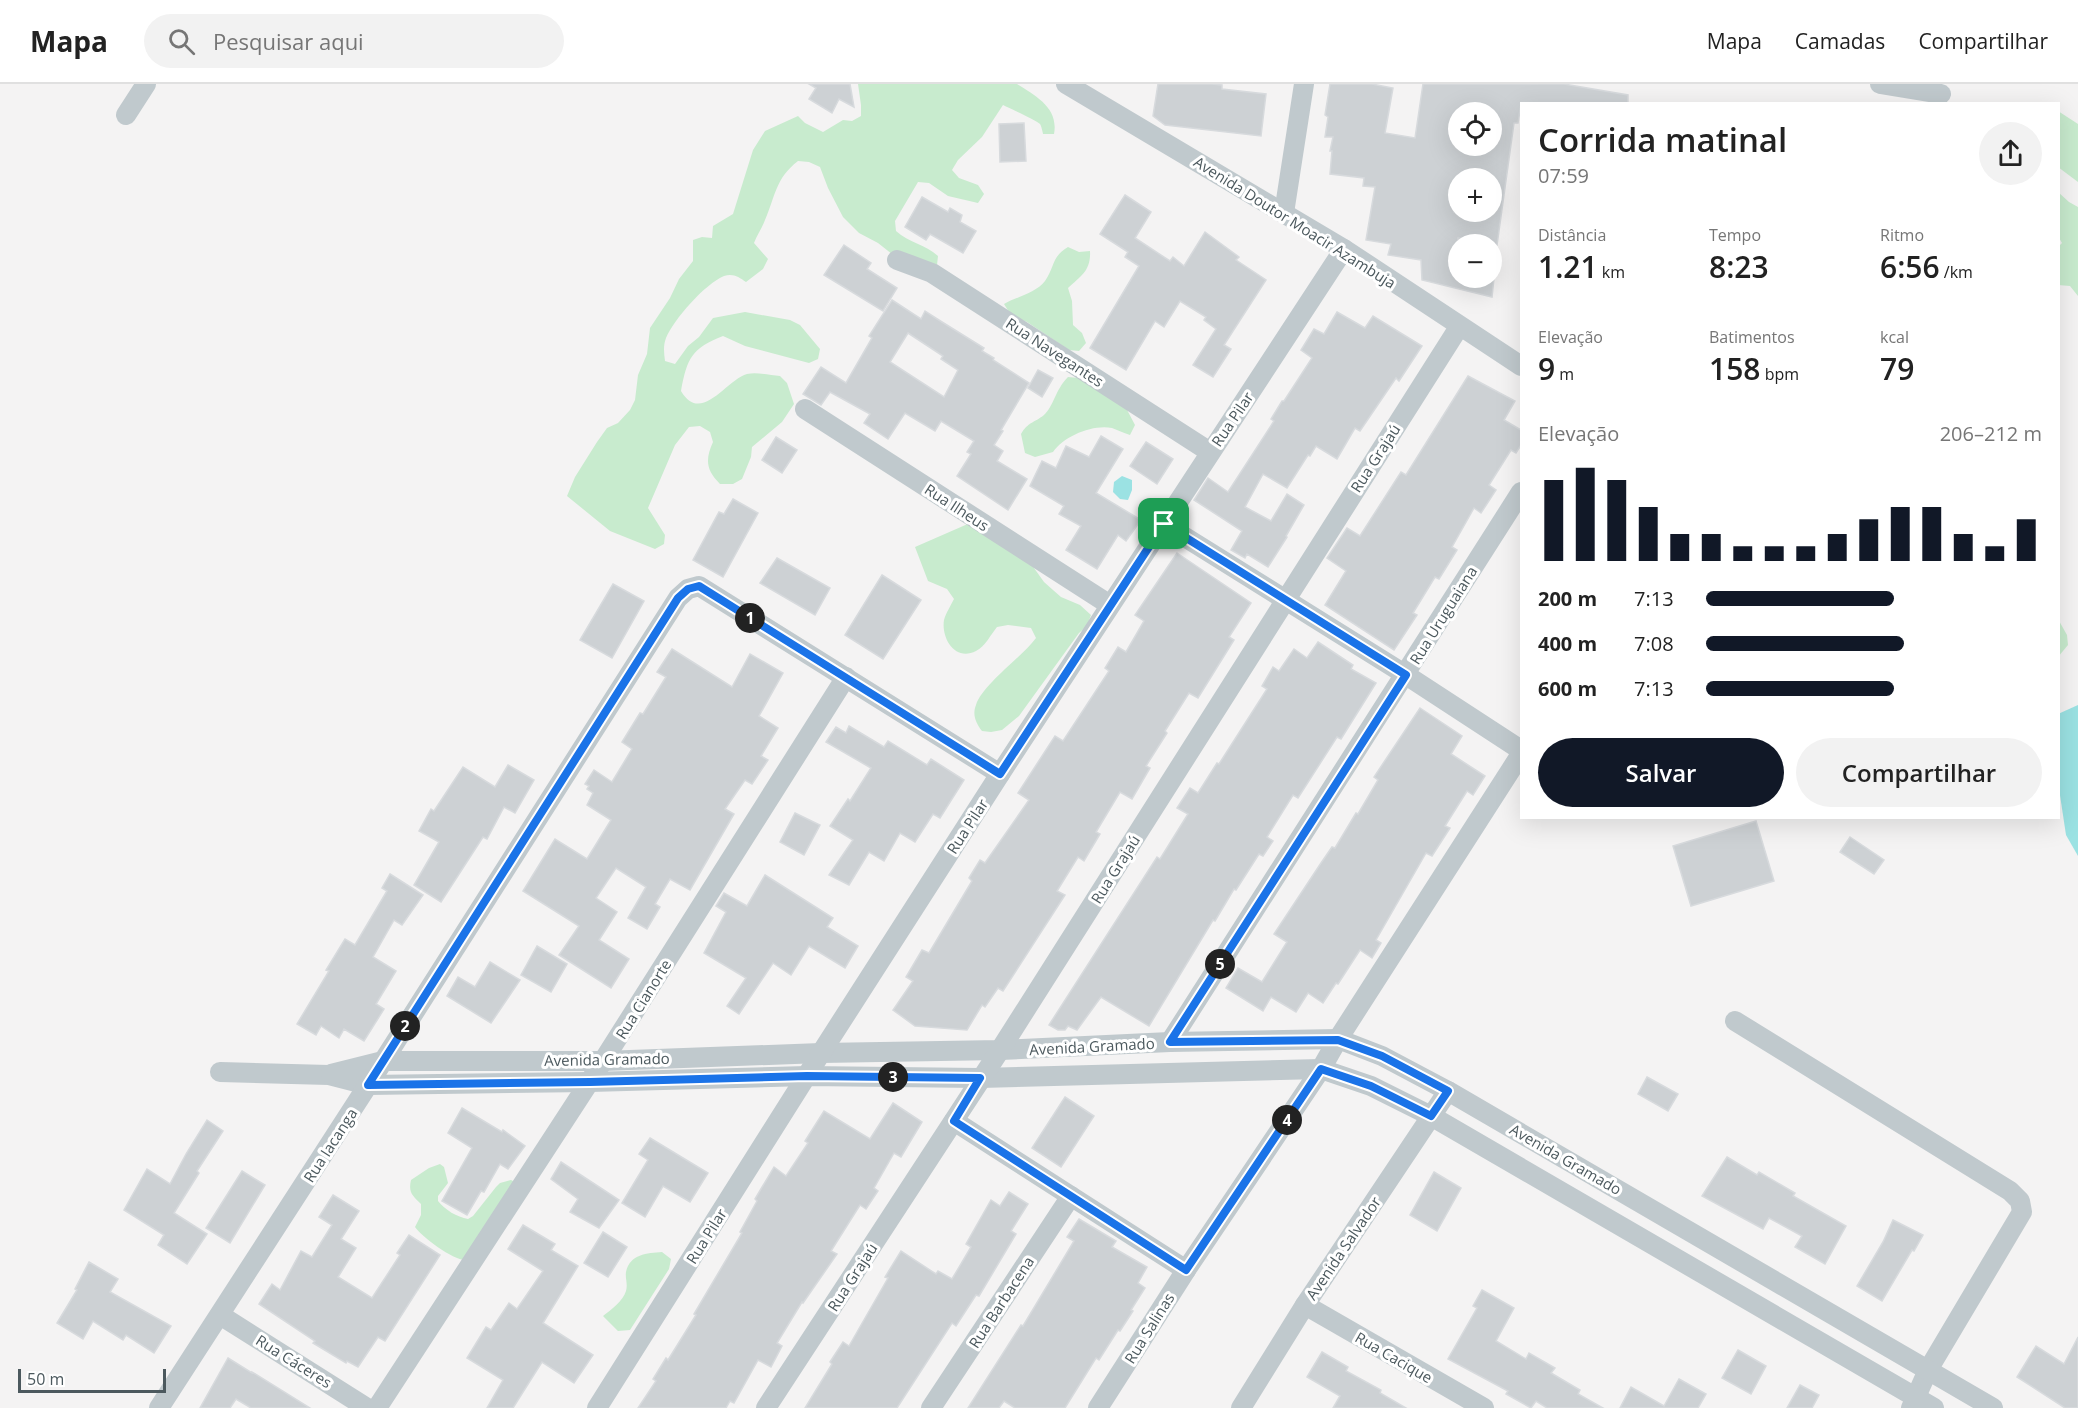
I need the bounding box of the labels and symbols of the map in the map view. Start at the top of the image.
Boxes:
street label: Avenida Doutor Moacir Azambuja [1190,151,1400,293]
street label: Rua Navegantes [1002,313,1108,391]
street label: Rua Pilar [1206,388,1258,450]
street label: Rua Grajaú [1346,420,1404,496]
street label: Rua Ilheus [921,479,993,535]
pin [1138,498,1189,549]
street label: Rua Uruguaiana [1405,562,1481,668]
pin: 1 [735,603,765,633]
street label: Rua Pilar [942,795,992,857]
street label: Rua Grajaú [1086,831,1144,907]
pin: 5 [1205,949,1235,979]
street label: Rua Cianorte [611,955,675,1043]
pin: 2 [390,1011,420,1041]
street label: Avenida Gramado [1029,1033,1155,1059]
street label: Avenida Gramado [544,1048,670,1070]
pin: 3 [878,1062,908,1092]
street label: Rua Iacanga [299,1104,361,1186]
pin: 4 [1272,1105,1302,1135]
street label: Avenida Gramado [1507,1119,1625,1199]
street label: Avenida Salvador [1301,1193,1385,1303]
street label: Rua Pilar [681,1205,731,1267]
street label: Rua Grajaú [823,1239,881,1315]
street label: Rua Barbacena [964,1252,1038,1352]
street label: Rua Salinas [1119,1289,1179,1367]
street label: Rua Cacique [1352,1327,1436,1387]
street label: Rua Cáceres [252,1330,336,1392]
scale bar [18,1366,166,1394]

